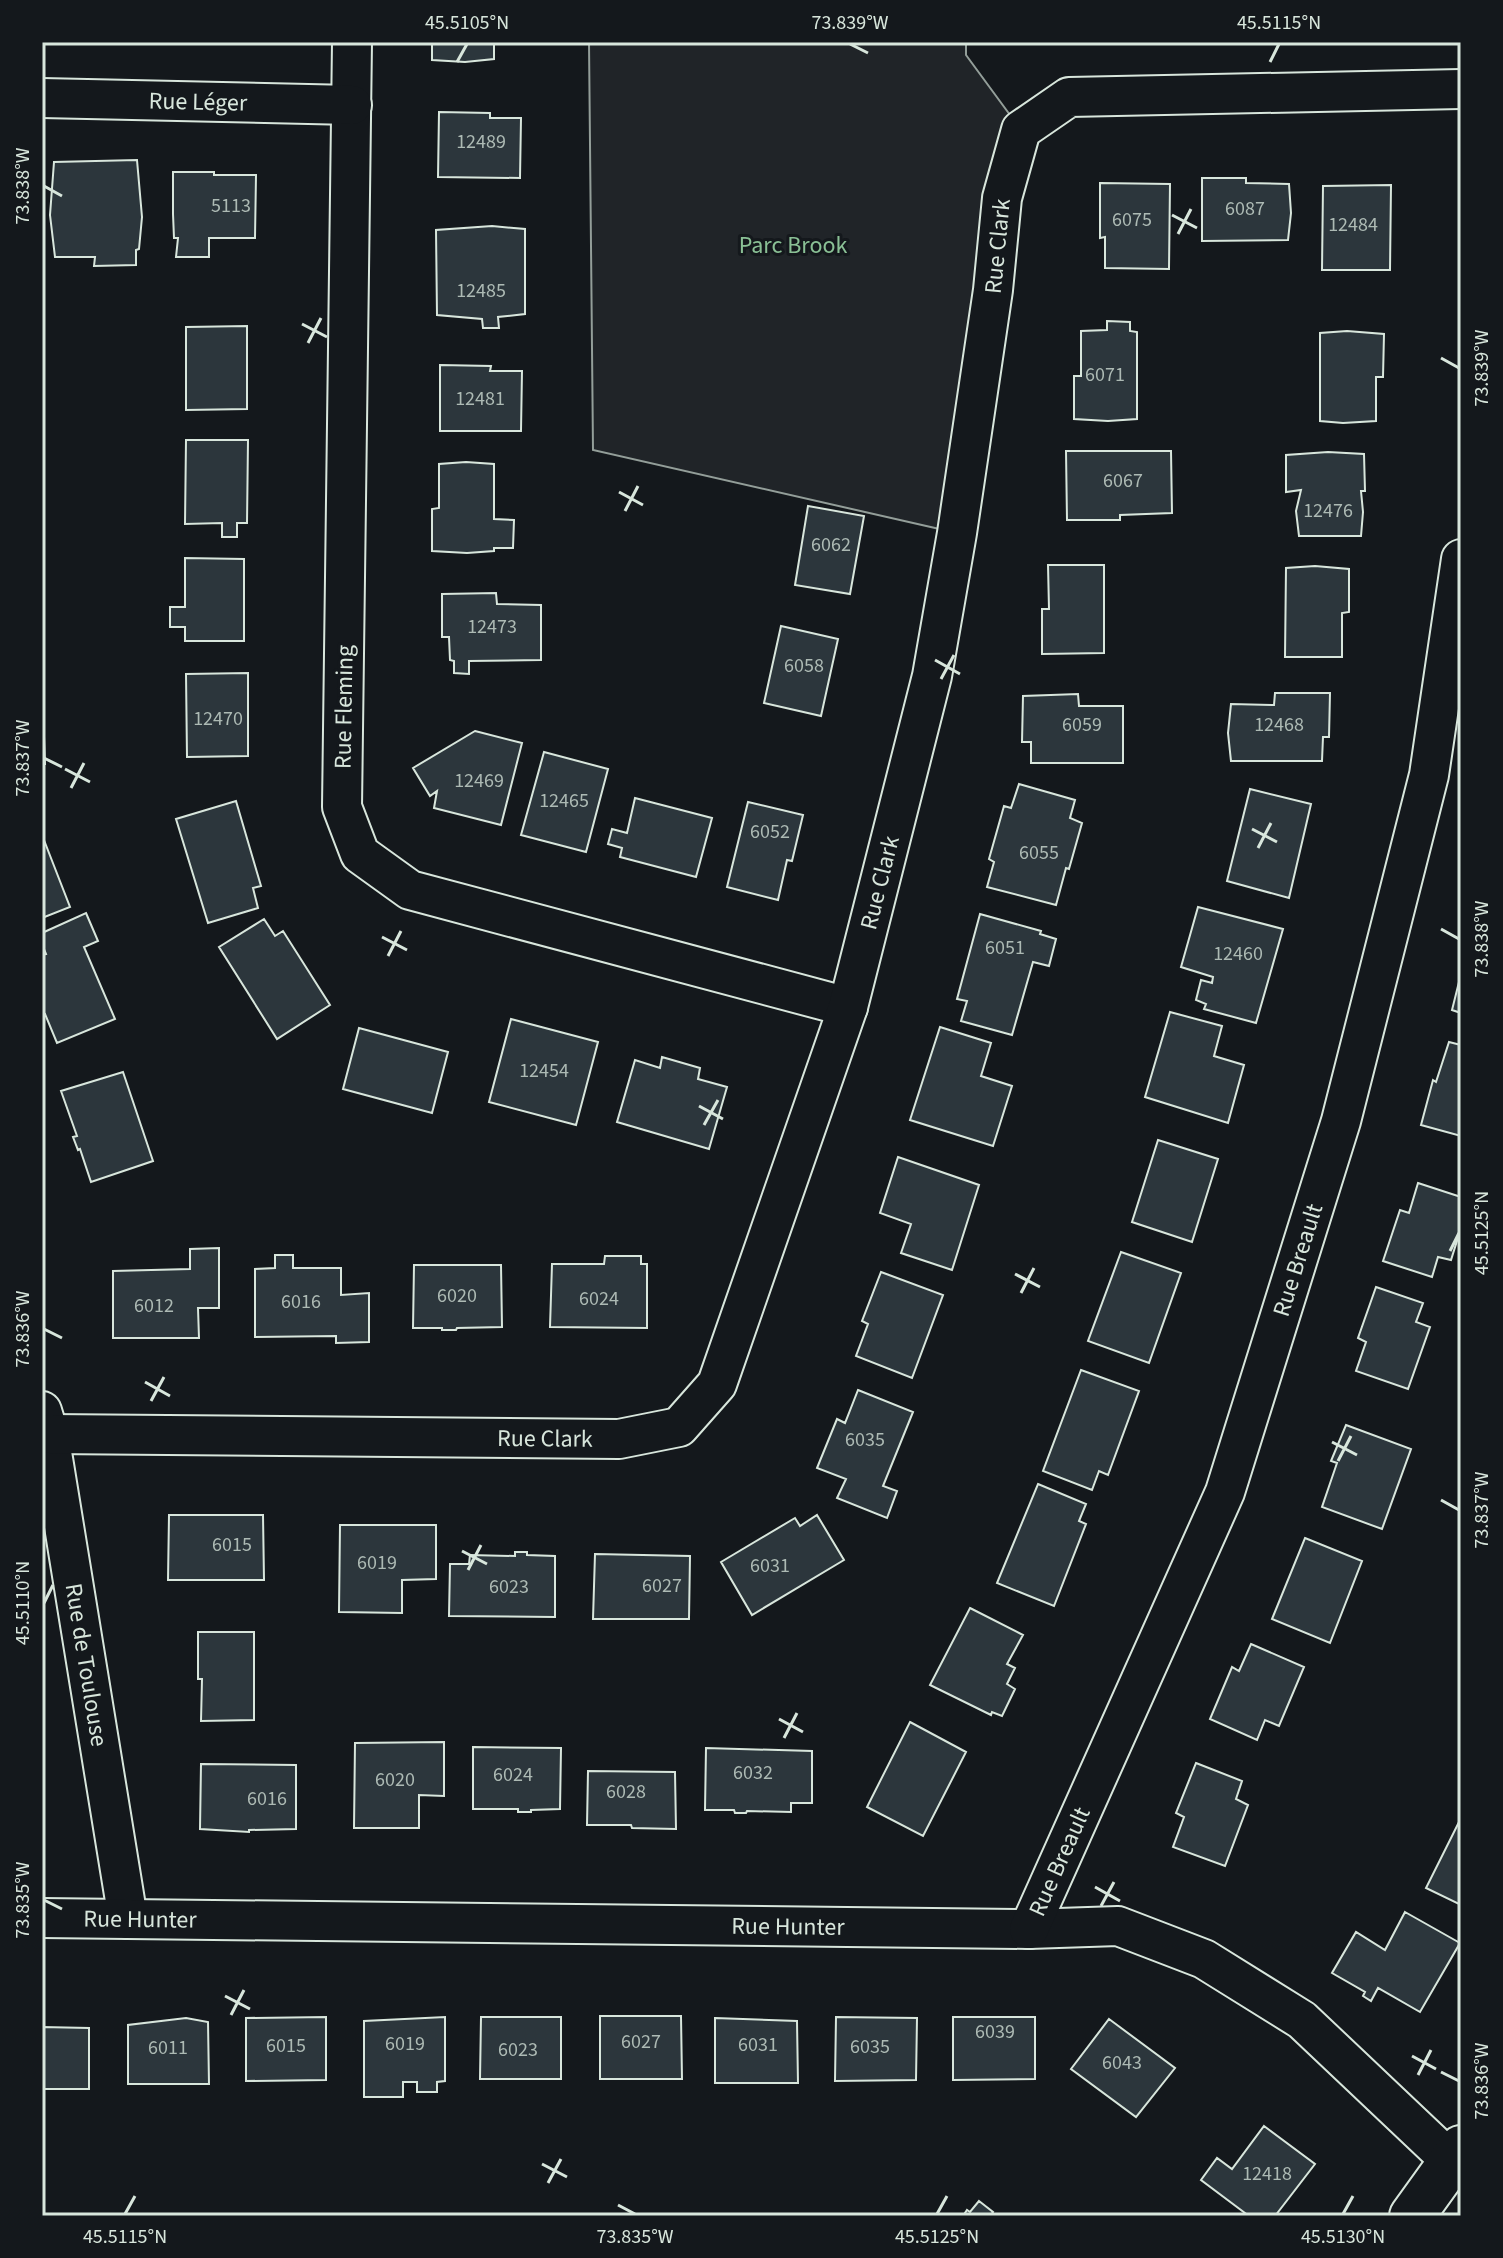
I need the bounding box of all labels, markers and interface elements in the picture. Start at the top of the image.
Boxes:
text: 45.5105°N [425,9,509,37]
text: 73.839°W [811,9,889,37]
text: 45.5115°N [1237,9,1321,37]
street label: Rue Léger [148,83,248,120]
house number: 12489 [456,128,506,156]
text: 73.838°W [9,147,37,225]
house number: 5113 [211,192,251,220]
house number: 6087 [1225,195,1265,223]
street label: Rue Clark [975,197,1019,296]
house number: 6075 [1112,206,1152,234]
house number: 12484 [1328,211,1378,239]
park label: Parc Brook [739,228,847,263]
house number: 12485 [456,277,506,305]
text: 73.839°W [1468,329,1496,407]
house number: 6071 [1085,361,1125,389]
house number: 12481 [455,385,505,413]
house number: 6067 [1103,467,1143,495]
house number: 12476 [1303,497,1353,525]
house number: 6062 [811,531,851,559]
house number: 12473 [467,613,517,641]
street label: Rue Fleming [325,645,363,769]
house number: 6058 [784,652,824,680]
house number: 12470 [193,705,243,733]
house number: 6059 [1062,711,1102,739]
house number: 12468 [1254,711,1304,739]
text: 73.837°W [9,719,37,797]
house number: 12469 [454,767,504,795]
house number: 12465 [539,787,589,815]
house number: 6052 [750,818,790,846]
street label: Rue Clark [851,832,908,933]
house number: 6055 [1019,839,1059,867]
text: 73.838°W [1468,900,1496,978]
house number: 6051 [985,934,1025,962]
house number: 12460 [1213,940,1263,968]
house number: 12454 [519,1057,569,1085]
text: 45.5125°N [1468,1191,1496,1275]
street label: Rue Breault [1263,1199,1332,1321]
house number: 6020 [437,1282,477,1310]
house number: 6024 [579,1285,619,1313]
house number: 6016 [281,1288,321,1316]
text: 73.836°W [9,1290,37,1368]
house number: 6012 [134,1292,174,1320]
street label: Rue Clark [497,1420,593,1456]
house number: 6035 [845,1426,885,1454]
text: 73.837°W [1468,1471,1496,1549]
house number: 6015 [212,1531,252,1559]
house number: 6019 [357,1549,397,1577]
house number: 6031 [750,1552,790,1580]
text: 45.5110°N [9,1561,37,1645]
house number: 6027 [642,1572,682,1600]
house number: 6023 [489,1573,529,1601]
street label: Rue de Toulouse [56,1581,117,1749]
house number: 6032 [733,1759,773,1787]
house number: 6024 [493,1761,533,1789]
house number: 6020 [375,1766,415,1794]
house number: 6028 [606,1778,646,1806]
house number: 6016 [247,1785,287,1813]
street label: Rue Breault [1019,1801,1099,1922]
text: 73.835°W [9,1861,37,1939]
street label: Rue Hunter [83,1901,198,1937]
street label: Rue Hunter [731,1908,845,1944]
house number: 6039 [975,2018,1015,2046]
house number: 6027 [621,2028,661,2056]
house number: 6019 [385,2030,425,2058]
house number: 6031 [738,2031,778,2059]
house number: 6015 [266,2032,306,2060]
house number: 6035 [850,2033,890,2061]
house number: 6011 [148,2034,188,2062]
house number: 6023 [498,2036,538,2064]
text: 73.836°W [1468,2042,1496,2120]
house number: 6043 [1102,2049,1142,2077]
house number: 12418 [1242,2160,1292,2188]
text: 45.5115°N [83,2223,167,2251]
text: 73.835°W [596,2223,674,2251]
text: 45.5125°N [895,2223,979,2251]
text: 45.5130°N [1301,2223,1385,2251]

